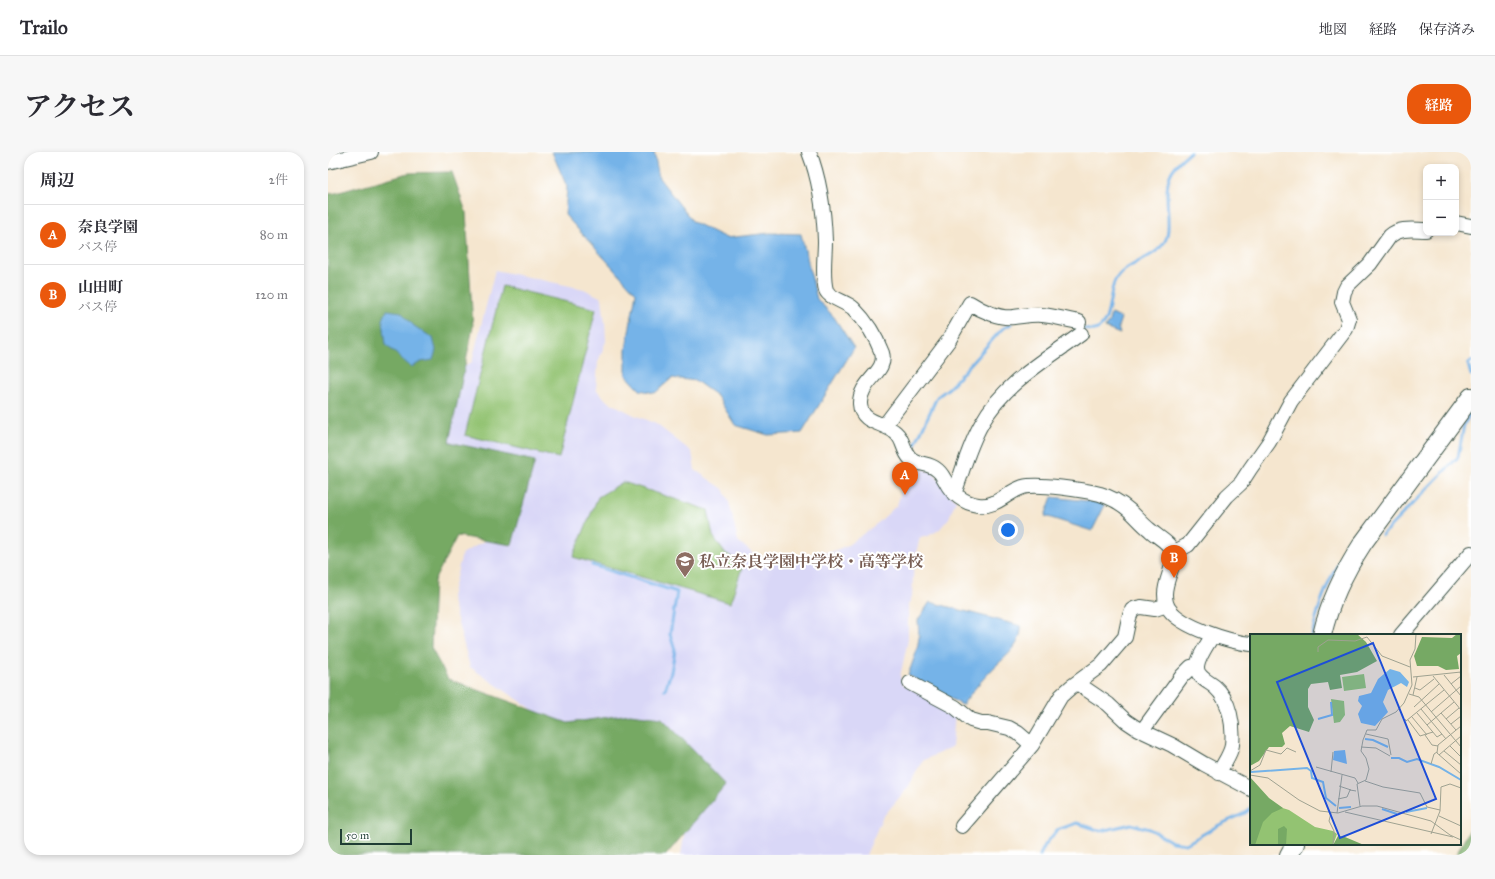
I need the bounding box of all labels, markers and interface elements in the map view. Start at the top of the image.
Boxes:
text: Trailo [20,16,68,39]
text: 地図 [1319,21,1347,38]
text: 経路 [1369,21,1397,38]
text: 保存済み [1419,21,1475,38]
button: 経路 [1407,84,1471,124]
text: アクセス [24,89,135,124]
map controls [1423,164,1459,236]
button: + [1423,164,1459,200]
text: 周辺 [40,170,74,191]
text: 2件 [269,172,288,188]
button: − [1423,200,1459,236]
text: 奈良学園 [78,218,138,236]
text: A [49,227,57,243]
text: 80 m [260,227,288,243]
text: バス停 [78,239,117,255]
text: 山田町 [78,278,123,296]
text: B [49,287,57,303]
text: 120 m [255,287,288,303]
text: バス停 [78,299,117,315]
pin: A [892,462,918,495]
your location [998,520,1018,540]
pin: B [1161,545,1187,578]
school or university icon: 私立奈良学園中学校・高等学校 [674,550,696,578]
place label: 私立奈良学園中学校・高等学校 [699,552,924,571]
inset map [1250,634,1461,845]
scale bar [340,827,412,846]
text: 50 m [346,829,369,842]

